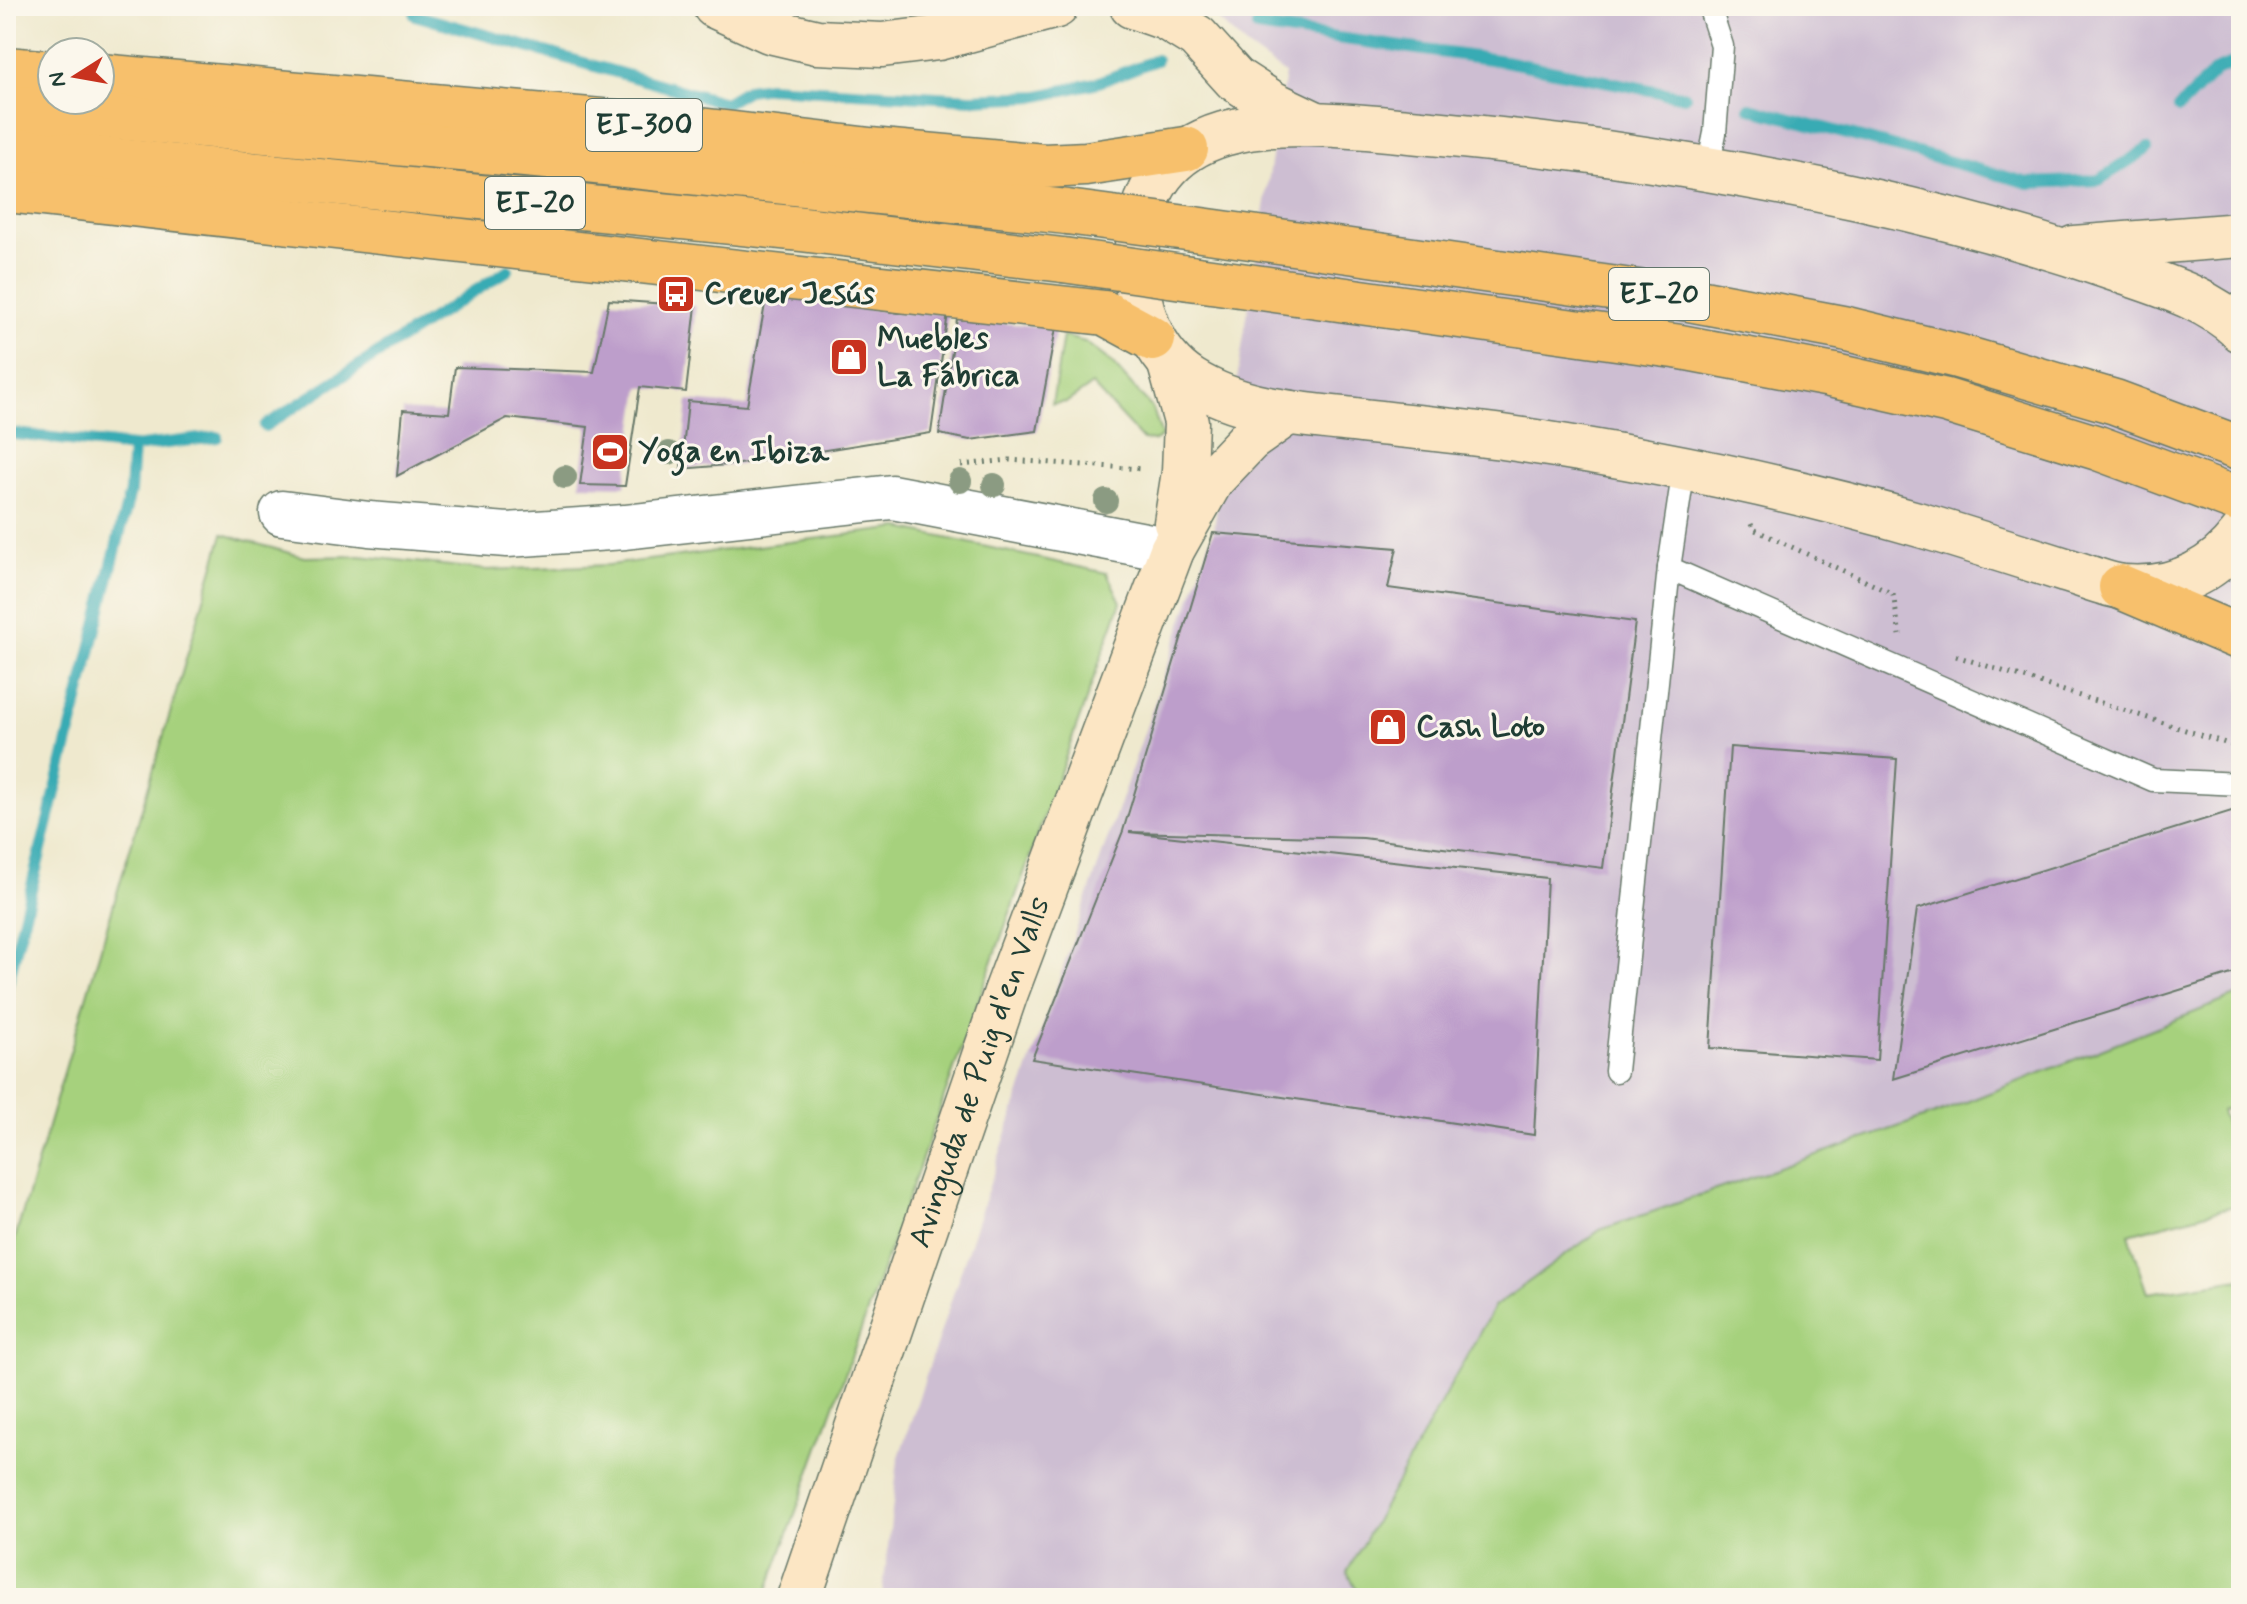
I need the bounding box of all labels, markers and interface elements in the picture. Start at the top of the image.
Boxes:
north arrow [36,36,116,116]
text: N [43,70,73,89]
road number: EI-300 [586,99,702,151]
road number: EI-20 [485,177,585,229]
road number: EI-20 [1609,268,1709,320]
bus stop icon: Creuer Jesús [655,273,697,315]
place label: Creuer Jesús [704,273,876,315]
place label: Muebles La Fábrica [877,318,1020,397]
shop icon: Muebles La Fábrica [828,336,870,378]
sports icon: Yoga en Ibiza [589,431,631,473]
place label: Yoga en Ibiza [638,431,830,477]
shop icon: Cash Loto [1367,706,1409,748]
place label: Cash Loto [1416,706,1545,748]
street label: Avinguda de Puig d'en Valls [899,891,1061,1253]

